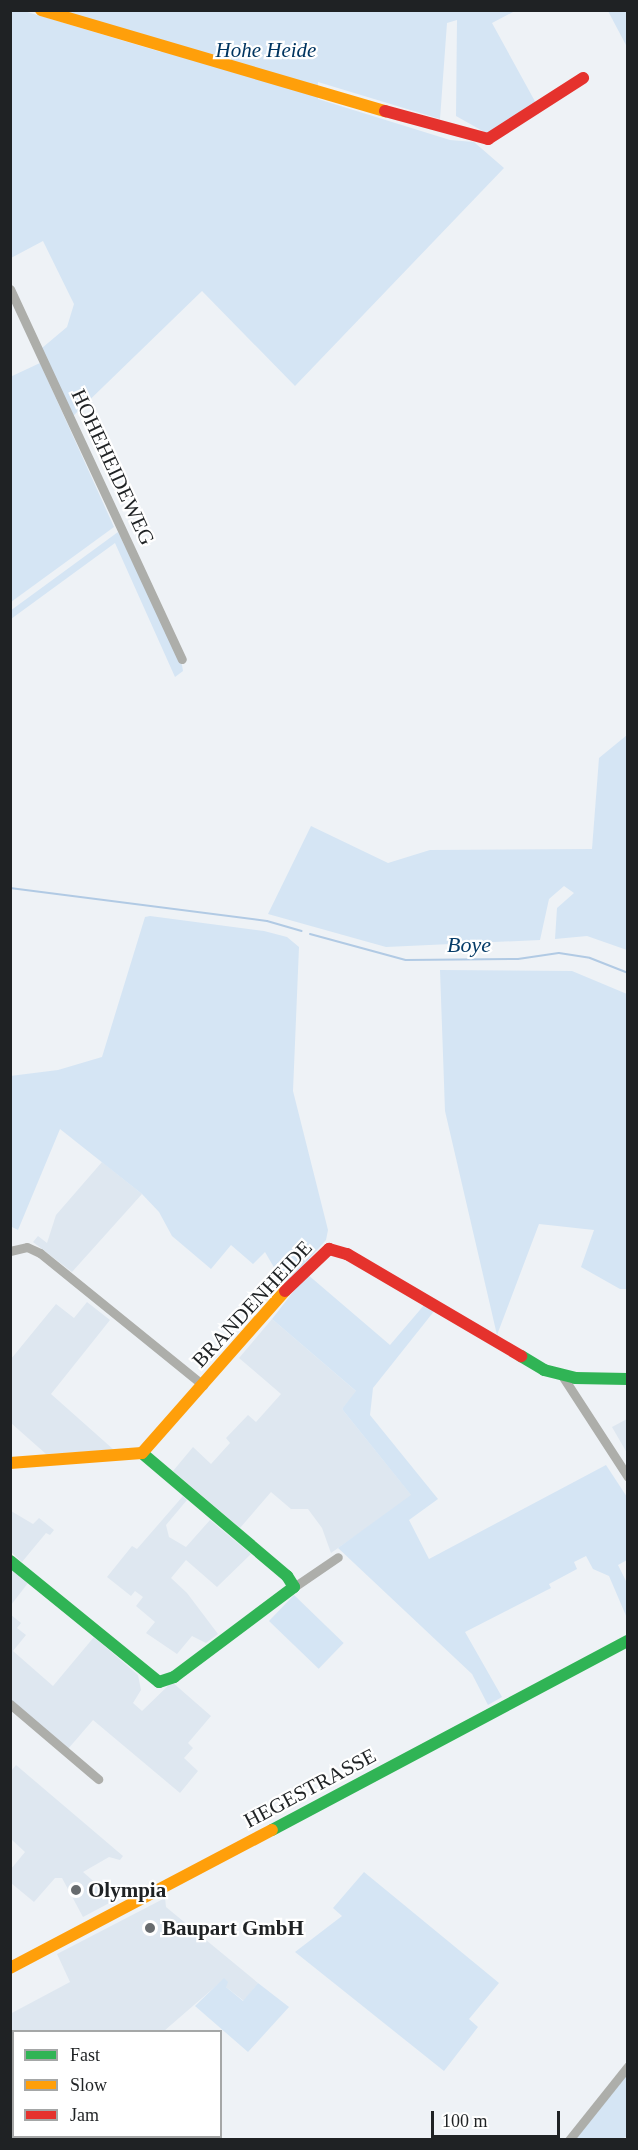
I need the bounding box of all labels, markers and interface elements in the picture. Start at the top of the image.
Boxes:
park label: Hohe Heide [216,37,316,63]
street label: HOHEHEIDEWEG [66,385,160,549]
water label: Boye [447,932,491,958]
street label: BRANDENHEIDE [187,1235,317,1373]
street label: HEGESTRASSE [240,1743,380,1833]
place label: Olympia [88,1877,166,1903]
marker: Olympia [69,1883,83,1897]
place label: Baupart GmbH [162,1915,304,1941]
marker: Baupart GmbH [143,1921,157,1935]
legend [12,2030,222,2138]
text: Fast [70,2045,100,2065]
text: Slow [70,2075,107,2095]
scale bar [434,2099,563,2137]
text: Jam [70,2105,99,2125]
text: 100 m [442,2111,488,2131]

